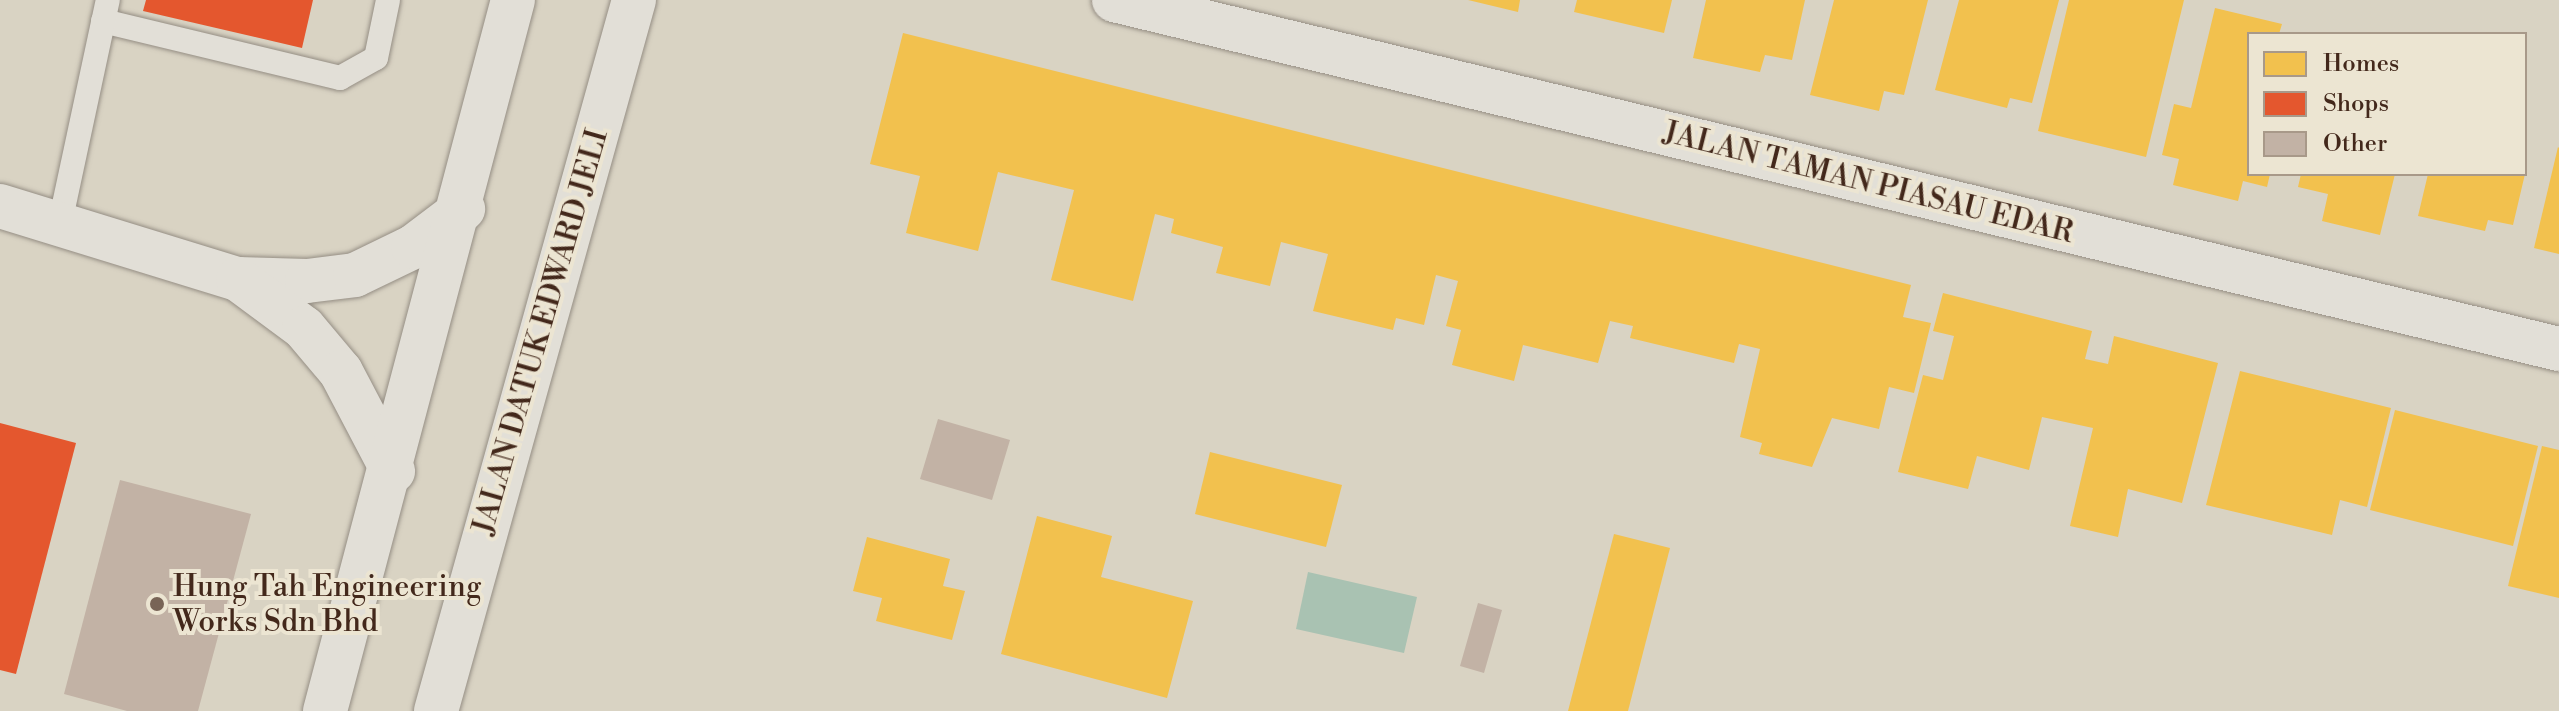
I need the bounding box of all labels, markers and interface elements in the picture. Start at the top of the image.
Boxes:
legend [2247,32,2527,176]
text: Homes [2323,49,2399,79]
text: Shops [2323,89,2389,119]
street label: JALAN TAMAN PIASAU EDAR [1660,115,2076,251]
street label: JALAN DATUK EDWARD JELI [466,125,616,539]
text: Other [2323,129,2387,159]
place label: Hung Tah Engineering Works Sdn Bhd [173,569,481,640]
marker: Hung Tah Engineering Works Sdn Bhd [148,595,166,613]

